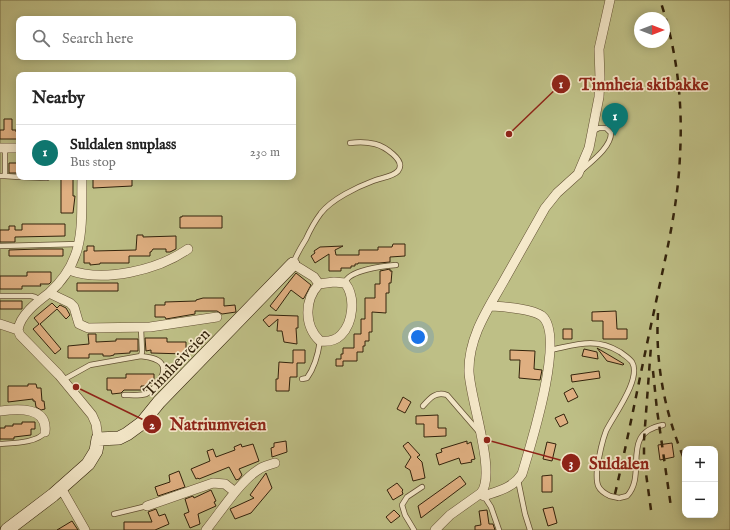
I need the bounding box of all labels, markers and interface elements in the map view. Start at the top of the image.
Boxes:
north arrow [634,12,670,48]
search box [16,16,296,60]
icon: search [30,27,52,49]
text: Search here [62,29,133,48]
callout: Tinnheia skibakke [551,69,716,98]
text: Tinnheia skibakke [578,75,709,96]
text: 1 [559,77,564,92]
text: Nearby [32,88,85,109]
pin: 1 [602,103,628,136]
text: Suldalen snuplass [70,135,176,154]
text: 1 [43,144,47,161]
text: 230 m [250,144,280,161]
text: Bus stop [70,154,116,171]
street label: Tinnheiveien [140,325,215,402]
your location [408,327,428,347]
callout: Natriumveien [142,410,275,439]
text: Natriumveien [169,415,266,436]
text: 2 [149,418,155,433]
map controls [682,446,718,518]
button: + [682,446,718,482]
callout: Suldalen [561,448,657,477]
text: Suldalen [589,454,649,475]
text: 3 [569,456,573,471]
button: − [682,482,718,518]

